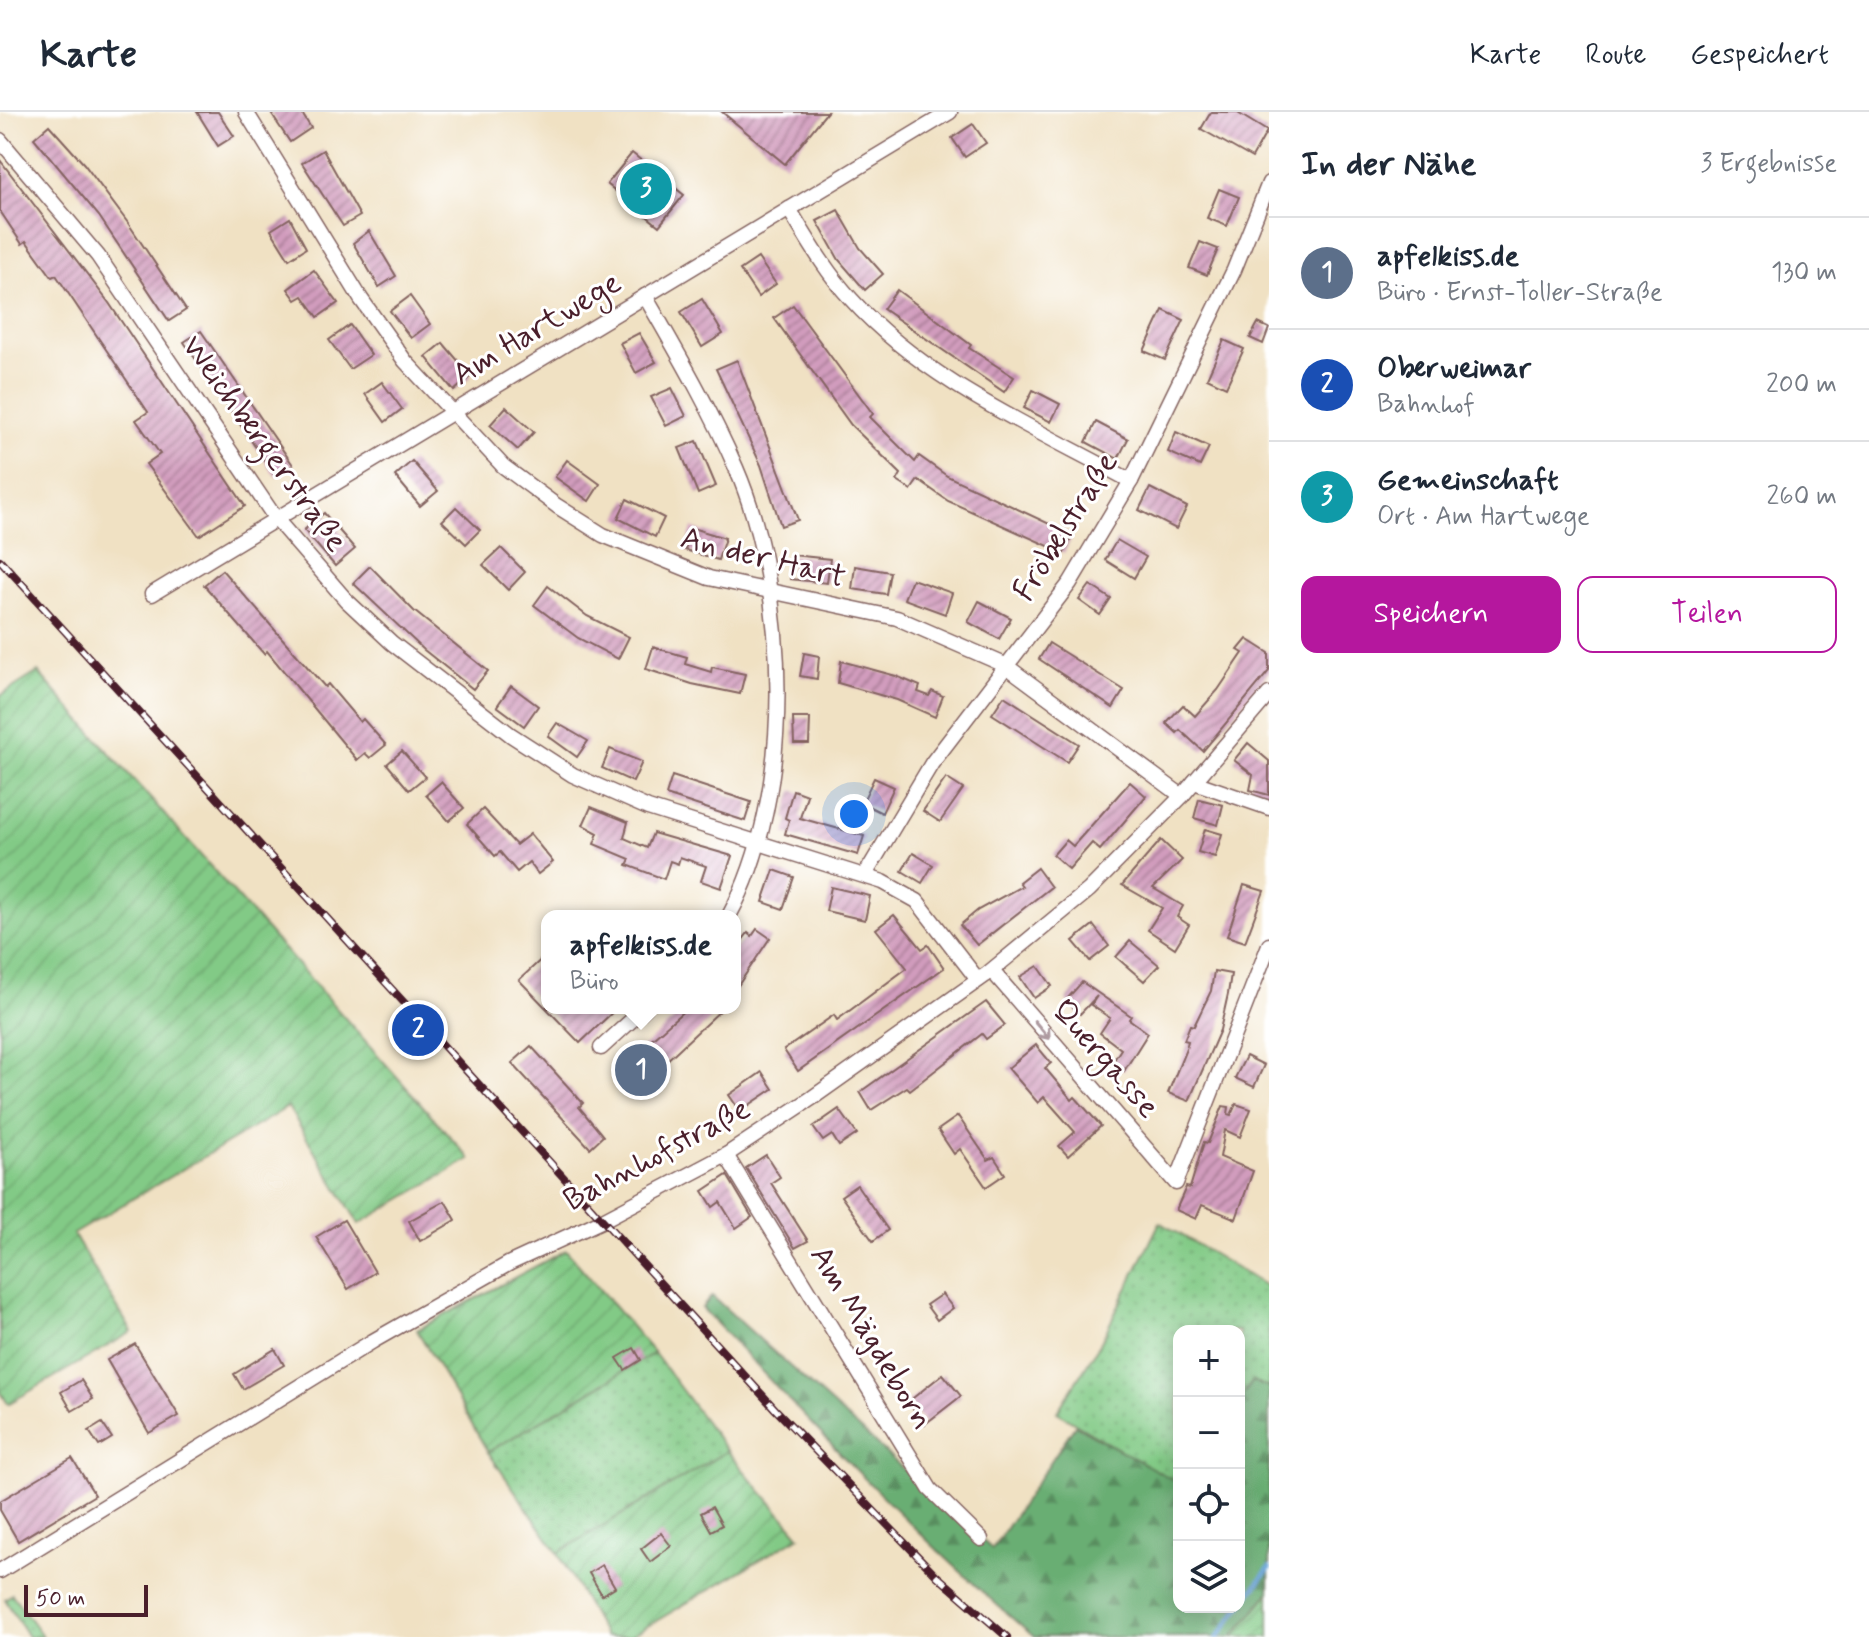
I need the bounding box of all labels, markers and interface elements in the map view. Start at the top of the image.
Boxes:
text: Karte [40,31,137,80]
text: Karte [1470,37,1541,74]
text: Route [1585,37,1646,74]
text: Gespeichert [1690,37,1829,74]
text: In der Nähe [1301,142,1476,187]
text: 3 Ergebnisse [1700,147,1837,181]
pin: 3 [620,159,672,219]
text: apfelkiss.de [1377,237,1519,276]
text: 1 [1321,256,1333,290]
text: 130 m [1771,256,1837,290]
street label: Am Hartwege [445,262,630,398]
text: Büro · Ernst-Toller-Straße [1377,276,1663,310]
street label: Weichbergerstraße [169,327,357,562]
text: Oberweimar [1377,349,1531,388]
text: 2 [1321,368,1333,402]
text: 200 m [1766,368,1837,402]
text: Bahnhof [1377,388,1475,422]
street label: Fröbelstraße [1004,445,1128,609]
text: Gemeinschaft [1377,461,1558,500]
text: 3 [1321,480,1333,514]
text: 260 m [1767,480,1837,514]
text: Ort · Am Hartwege [1377,500,1590,534]
street label: An der Hart [676,517,850,599]
button: Speichern [1301,576,1561,653]
button: Teilen [1577,576,1837,653]
your location [834,794,874,834]
popup [541,910,741,1014]
text: apfelkiss.de [570,926,712,965]
text: Büro [570,965,619,999]
street label: Quergasse [1040,991,1168,1129]
pin: 2 [392,1000,444,1060]
one-way arrow [1033,1019,1051,1040]
pin: 1 [615,1040,667,1100]
street label: Bahnhofstraße [556,1088,758,1222]
street label: Am Mägdeborn [799,1238,943,1438]
map controls [1173,1325,1245,1613]
button: + [1173,1325,1245,1397]
button: − [1173,1397,1245,1469]
button: locate [1173,1469,1245,1541]
button: layers [1173,1541,1245,1613]
scale bar [24,1581,148,1617]
text: 50 m [36,1585,85,1613]

